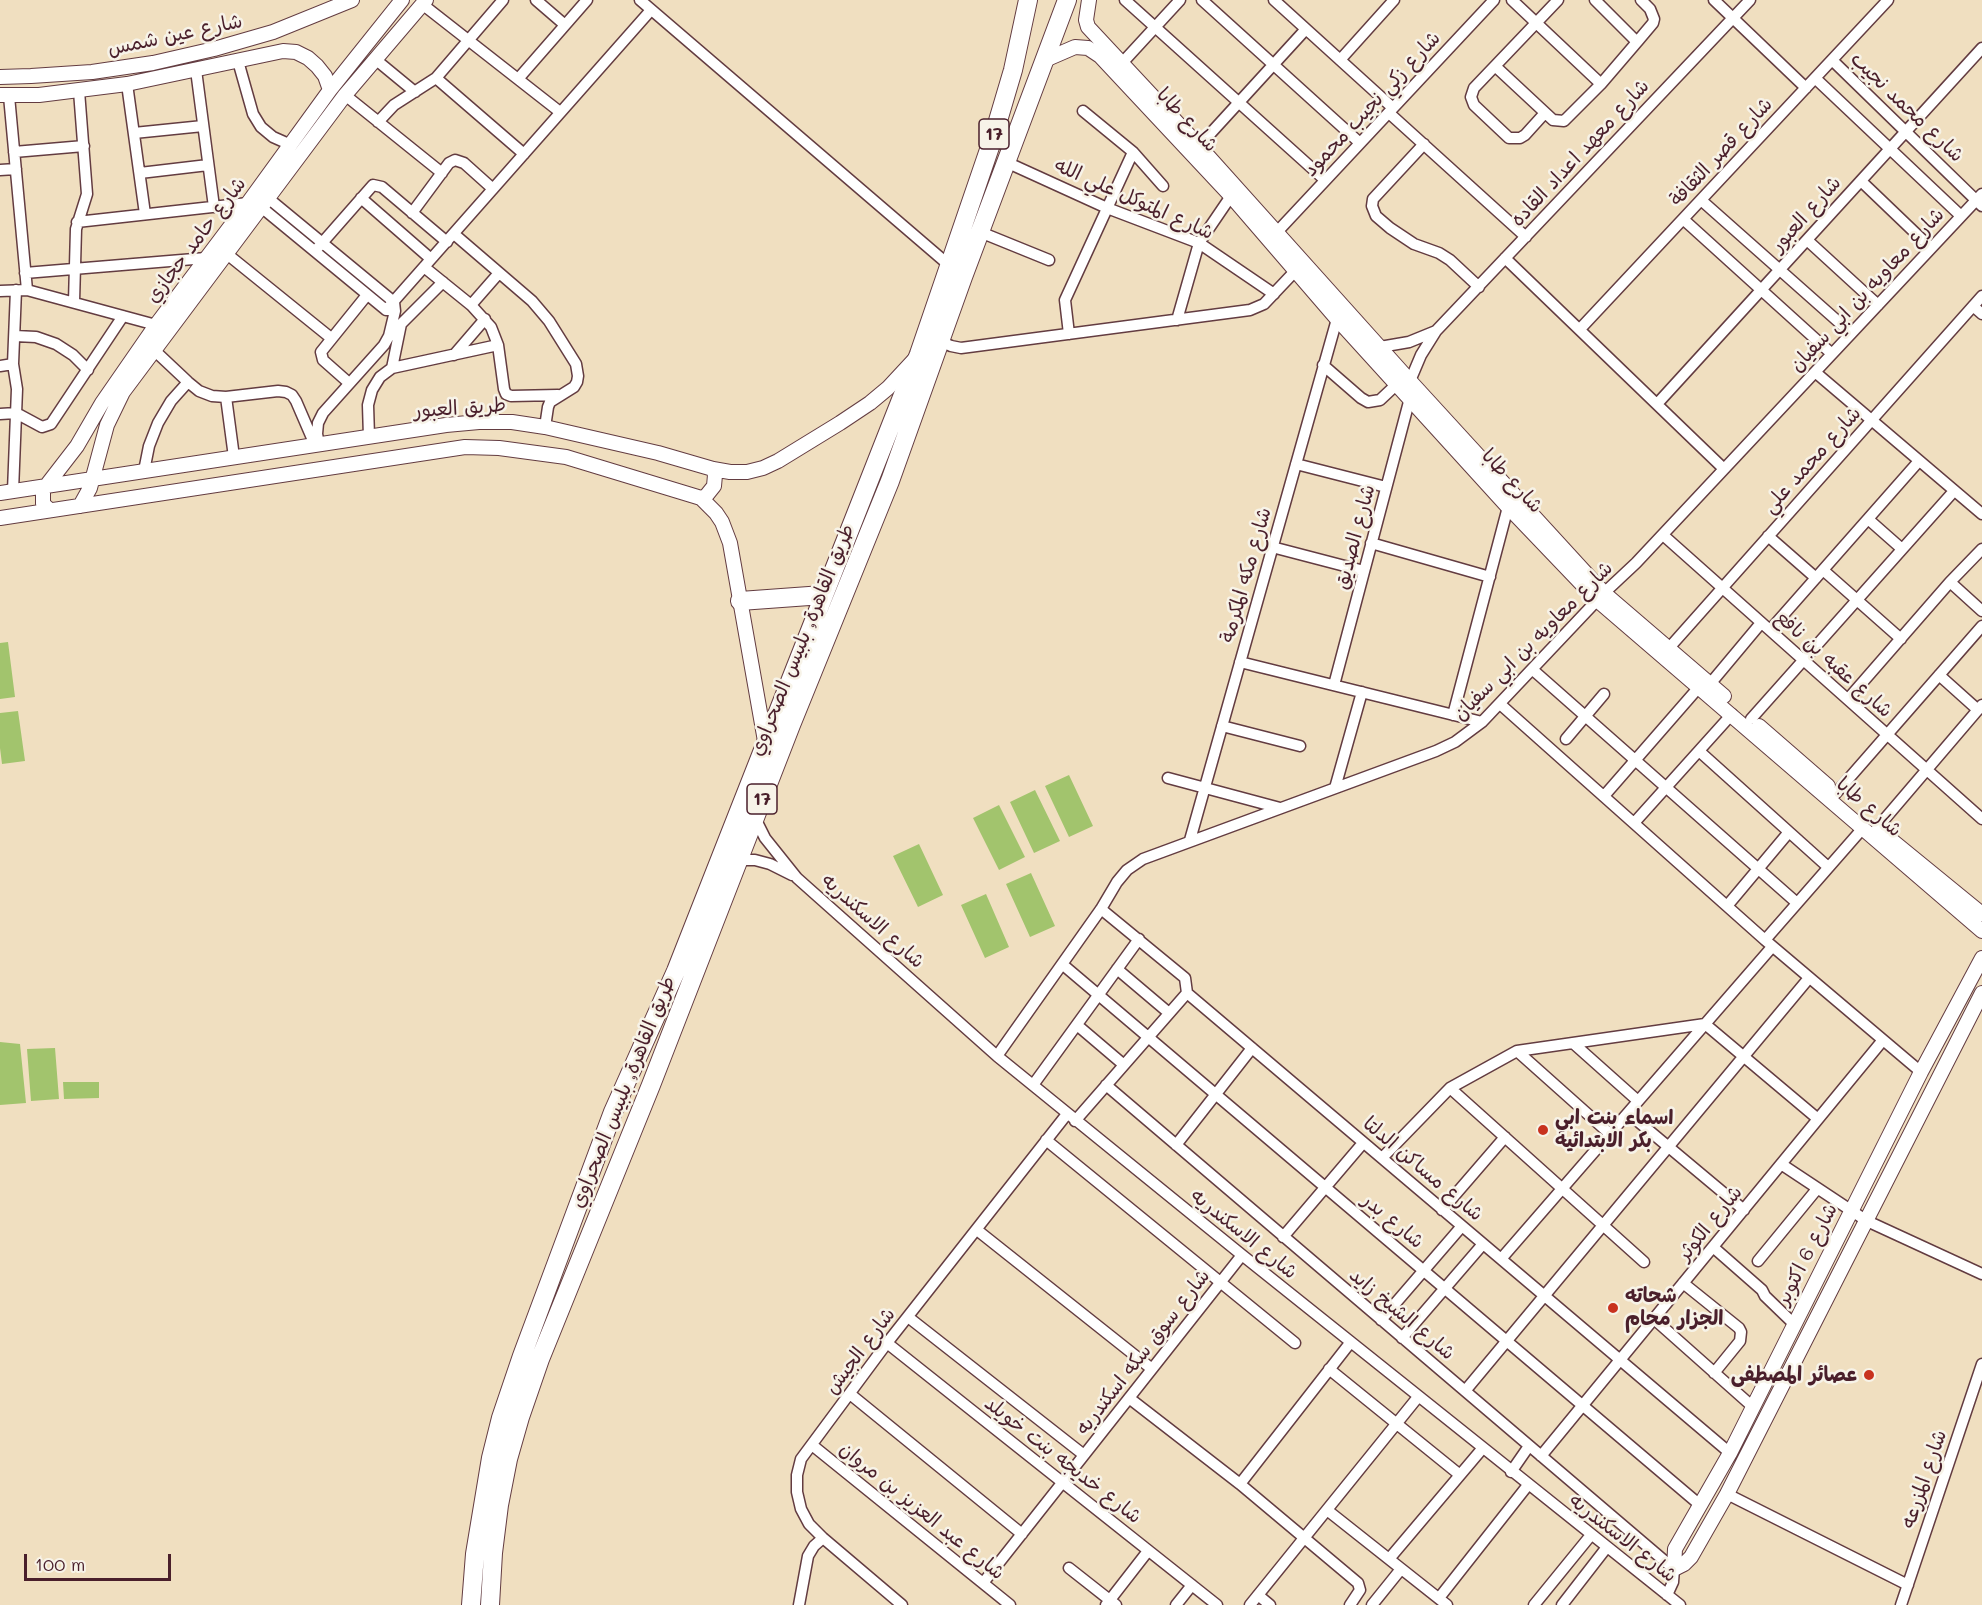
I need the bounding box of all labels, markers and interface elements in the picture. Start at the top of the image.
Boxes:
street label: شارع عين شمس [105,9,245,61]
street label: شارع زكي نجيب محمود [1298,26,1446,182]
street label: شارع محمد نجيب [1845,47,1969,167]
street label: شارع معهد اعداد القاده [1506,74,1654,232]
street label: شارع طابا [1151,83,1223,157]
street label: شارع قصر الثقافة [1665,93,1777,211]
road number: 17 [979,119,1009,149]
street label: شارع المتوكل علي الله [1051,153,1217,245]
street label: شارع العبور [1766,171,1846,257]
street label: شارع حامد حجازي [141,172,251,308]
street label: شارع معاويه بن ابي سفيان [1785,203,1949,377]
street label: طريق العبور [413,393,507,423]
street label: شارع محمد علي [1758,402,1866,518]
street label: شارع طابا [1476,444,1548,518]
street label: شارع الصديق [1329,482,1381,592]
street label: شارع مكه المكرمة [1215,505,1277,645]
street label: طريق القاهرة, بلبيس الصحراوي [744,521,860,759]
street label: شارع معاويه بن ابي سفيان [1448,556,1618,726]
street label: شارع عقبه بن نافع [1771,605,1897,723]
street label: شارع طابا [1831,772,1907,842]
road number: 17 [747,784,777,814]
street label: شارع الاسكندريه [817,869,929,973]
street label: طريق القاهرة, بلبيس الصحراوي [565,973,681,1211]
place label: اسماء بنت ابي بكر الابتدائيه [1555,1106,1673,1153]
street label: شارع مساكن الدلتا [1358,1112,1488,1226]
marker: اسماء بنت ابي بكر الابتدائيه [1536,1123,1550,1137]
street label: شارع الكوثر [1673,1181,1747,1265]
street label: شارع الاسكندريه [1186,1184,1302,1284]
street label: شارع بدر [1357,1188,1429,1254]
street label: شارع 6 اكتوبر [1771,1199,1843,1309]
street label: شارع الشيخ زايد [1344,1263,1460,1365]
street label: شارع سوق سكه اسكندريه [1071,1264,1215,1440]
place label: شحاته الجزار محام [1625,1284,1723,1331]
marker: شحاته الجزار محام [1606,1301,1620,1315]
street label: شارع الجيش [820,1303,900,1399]
place label: عصائر المصطفى [1731,1363,1857,1387]
marker: عصائر المصطفى [1862,1368,1876,1382]
street label: شارع خديجه بنت خويلد [980,1391,1146,1529]
street label: شارع المزرعه [1896,1427,1952,1531]
street label: شارع عبد العزيز بن مروان [834,1437,1010,1585]
street label: شارع الاسكندريه [1564,1488,1682,1588]
scale bar [27,1542,174,1580]
text: 100 m [35,1552,85,1576]

